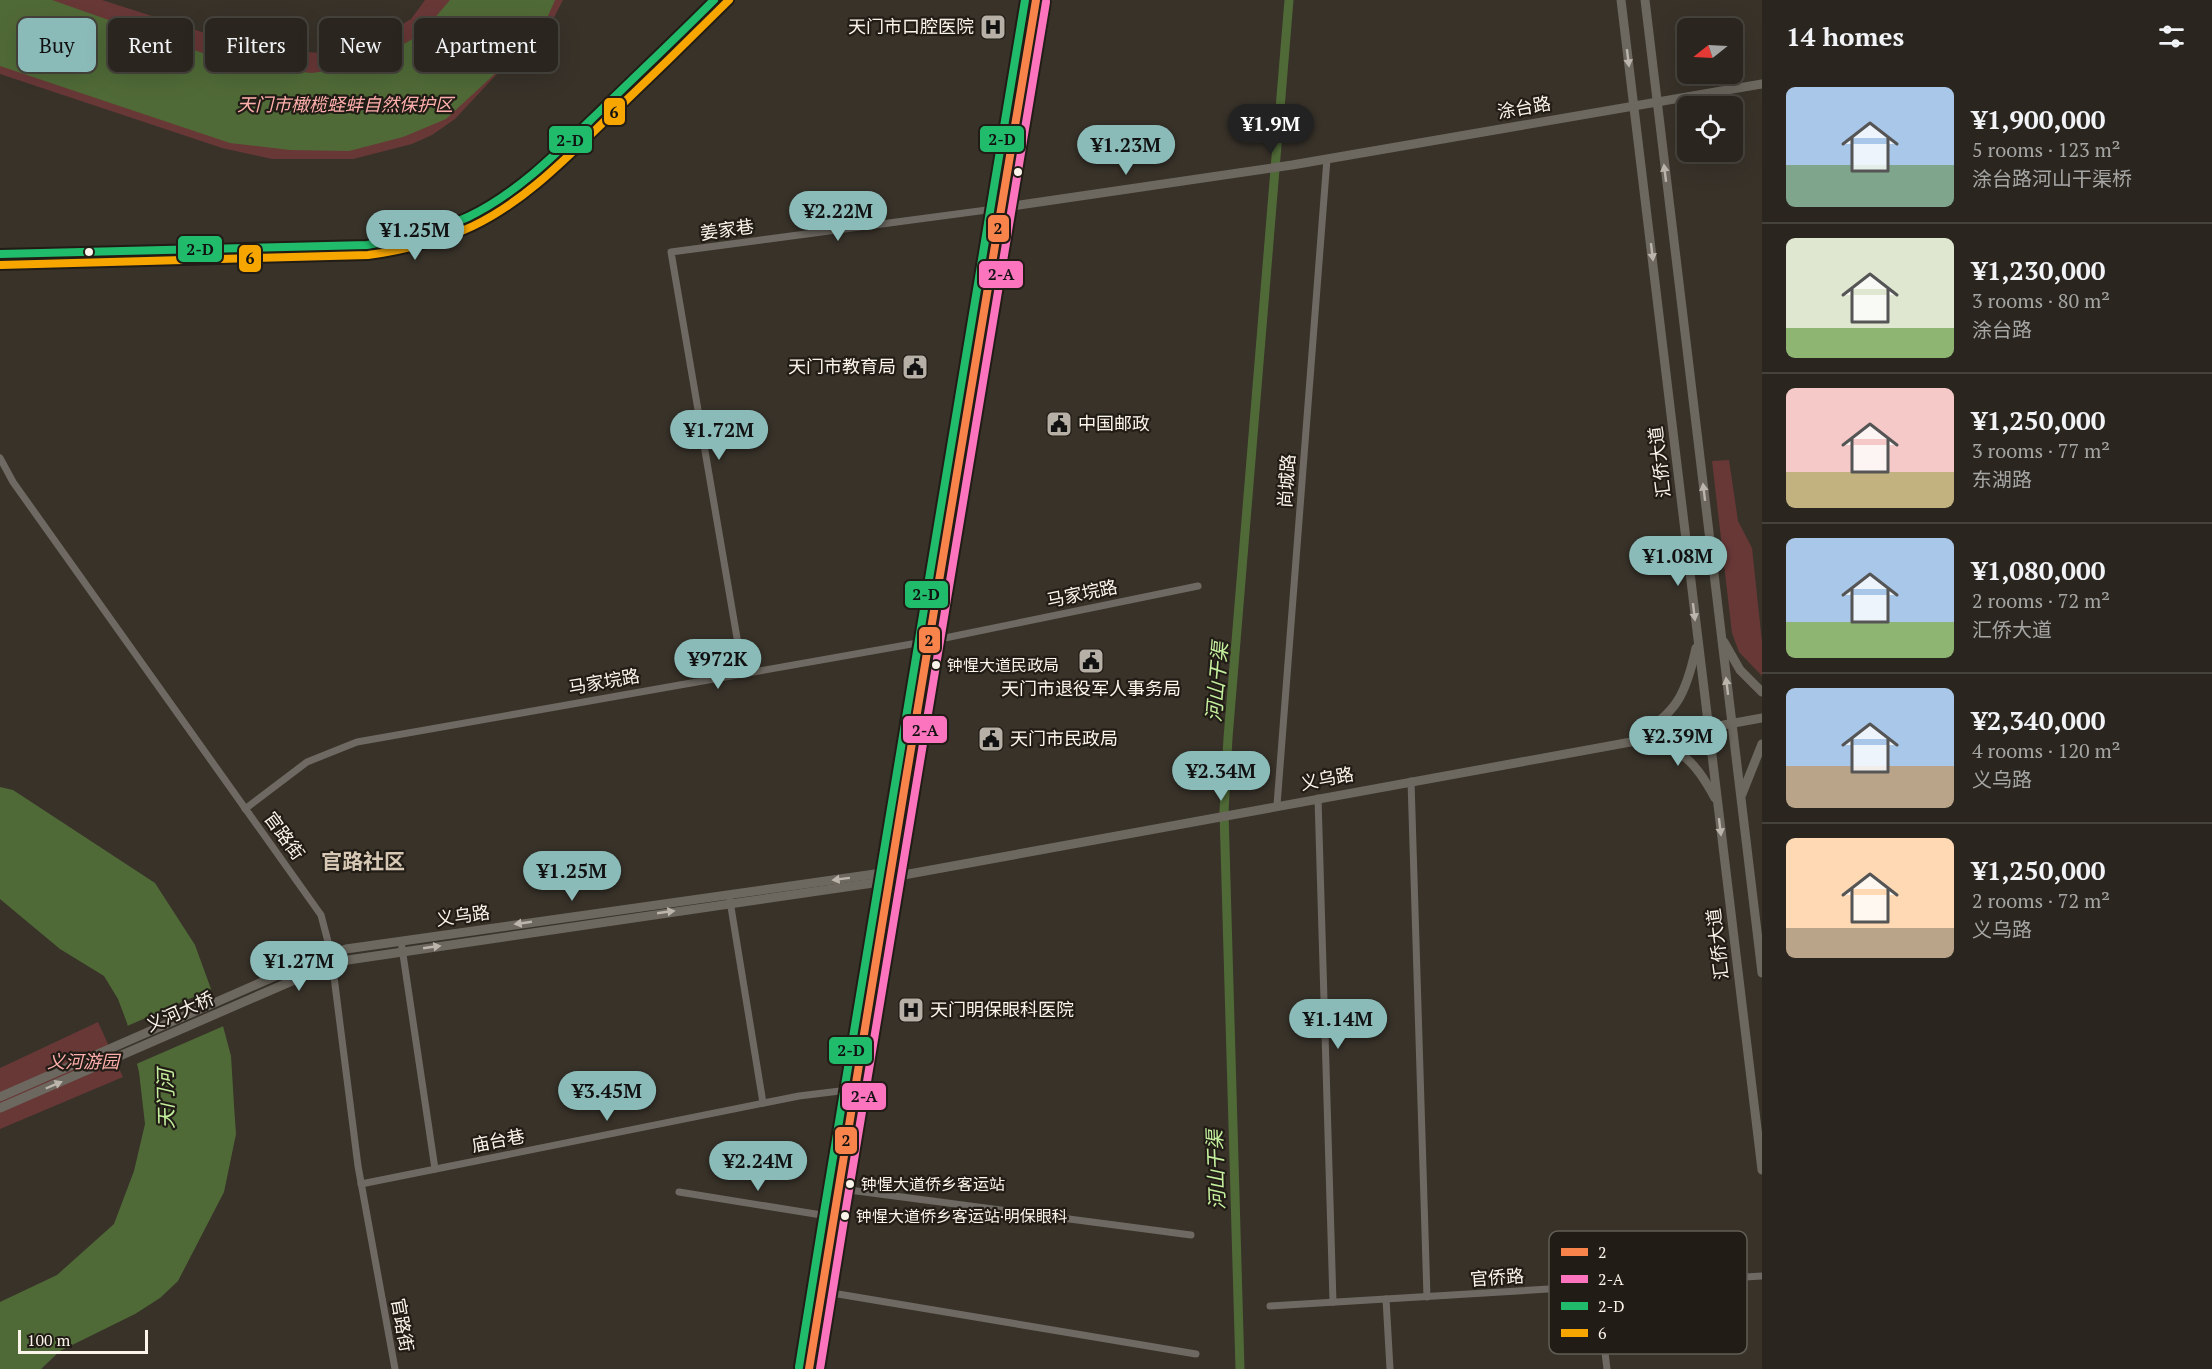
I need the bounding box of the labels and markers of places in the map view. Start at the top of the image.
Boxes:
hospital icon: 天门市口腔医院 [978,12,1008,42]
place label: 天门市口腔医院 [848,14,974,38]
pin: ¥1.9M [1229,104,1313,155]
pin: ¥1.23M [1077,125,1175,176]
unlabelled marker [1012,166,1024,178]
pin: ¥2.22M [789,191,887,242]
pin: ¥1.25M [366,210,464,261]
unlabelled marker [83,246,95,258]
public building icon: 天门市教育局 [900,352,930,382]
place label: 天门市教育局 [788,354,896,378]
public building icon: 中国邮政 [1044,409,1074,439]
pin: ¥1.72M [670,410,768,461]
place label: 中国邮政 [1078,411,1150,435]
pin: ¥1.08M [1629,536,1727,587]
pin: ¥972K [676,639,760,690]
public building icon: 天门市退役军人事务局 [1076,646,1106,676]
place label: 钟惺大道民政局 [947,654,1059,676]
marker: 钟惺大道民政局 [930,659,942,671]
place label: 天门市退役军人事务局 [1001,676,1181,700]
pin: ¥2.39M [1629,716,1727,767]
public building icon: 天门市民政局 [976,724,1006,754]
place label: 天门市民政局 [1010,726,1118,750]
pin: ¥2.34M [1172,751,1270,802]
pin: ¥1.25M [523,851,621,902]
pin: ¥1.27M [250,941,348,992]
hospital icon: 天门明保眼科医院 [896,995,926,1025]
place label: 天门明保眼科医院 [930,997,1074,1021]
pin: ¥1.14M [1289,999,1387,1050]
pin: ¥3.45M [558,1071,656,1122]
pin: ¥2.24M [709,1141,807,1192]
place label: 钟惺大道侨乡客运站 [861,1173,1005,1195]
marker: 钟惺大道侨乡客运站 [844,1178,856,1190]
place label: 钟惺大道侨乡客运站·明保眼科 [856,1205,1068,1227]
marker: 钟惺大道侨乡客运站·明保眼科 [839,1210,851,1222]

